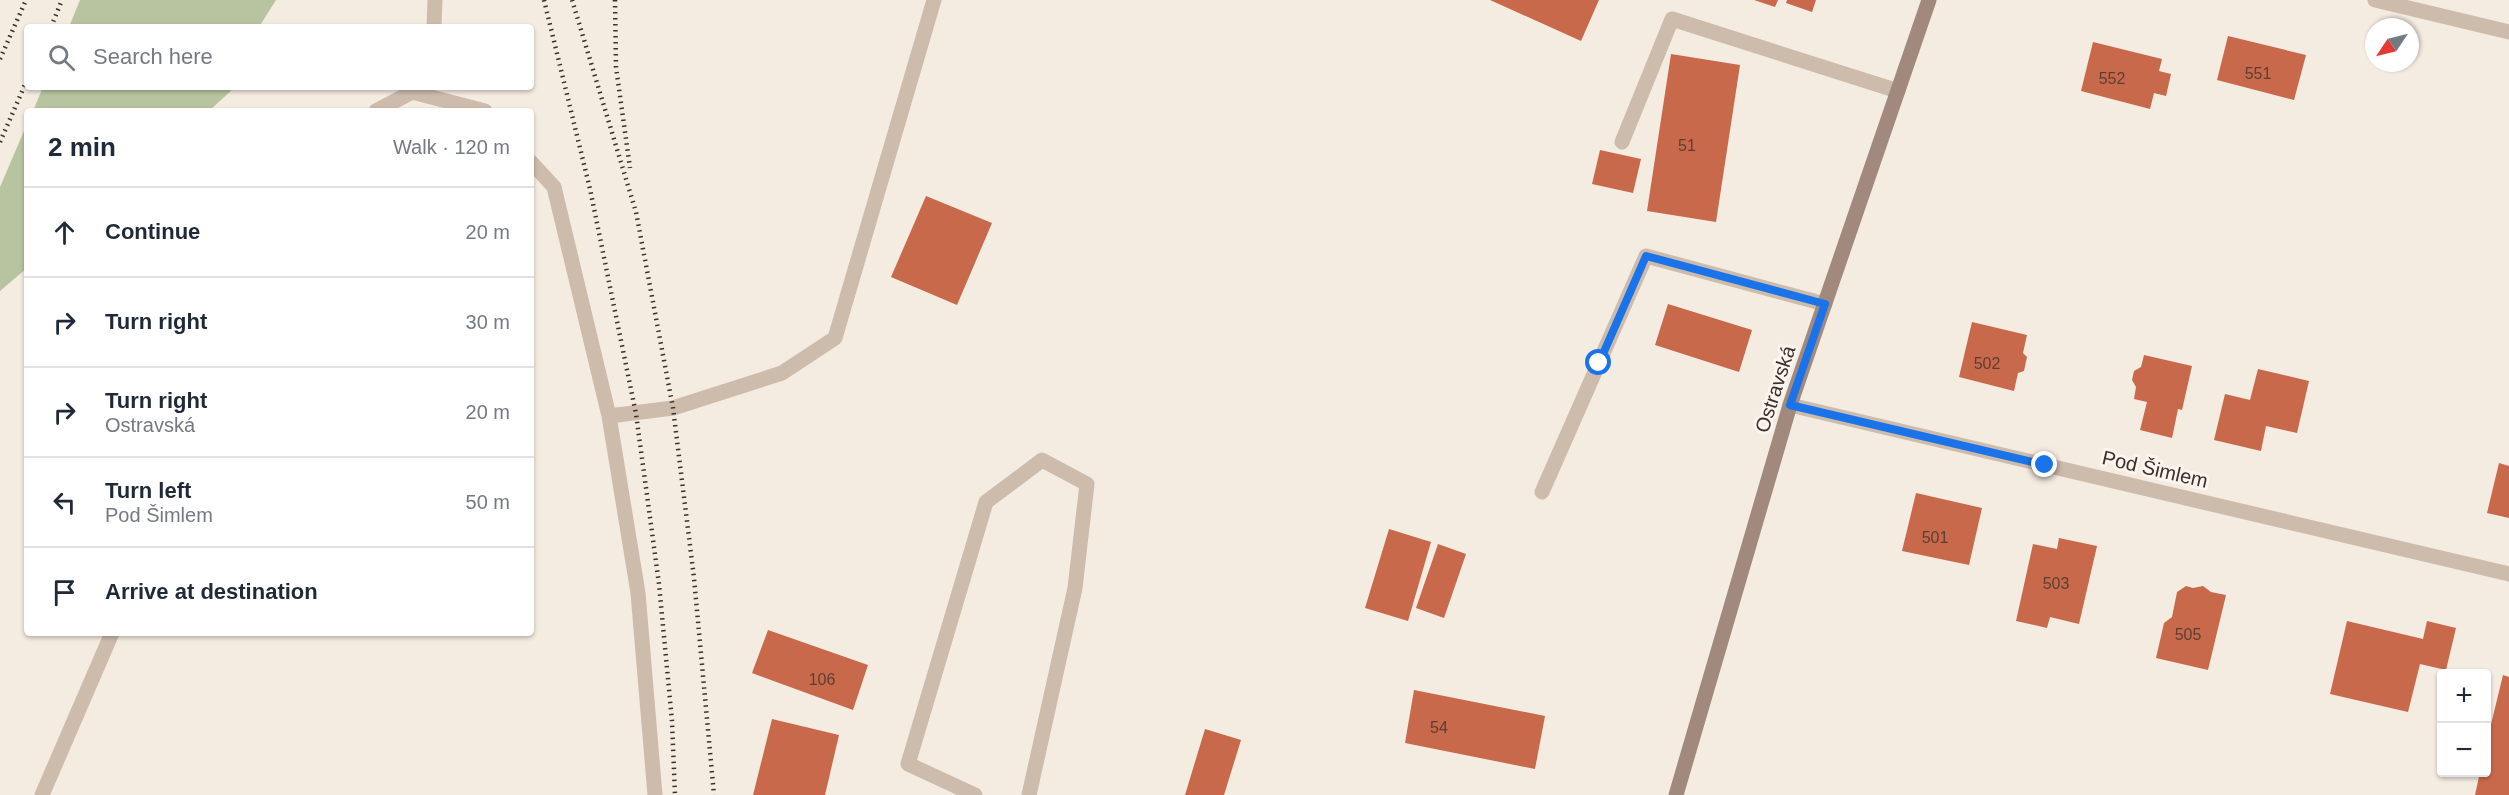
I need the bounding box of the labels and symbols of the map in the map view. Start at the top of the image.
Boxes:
north arrow [2365,18,2419,72]
house number: 551 [2245,65,2271,82]
house number: 552 [2099,70,2125,87]
house number: 51 [1678,137,1696,154]
street label: Ostravská [1751,342,1800,435]
route start [1585,349,1611,375]
house number: 502 [1974,355,2000,372]
street label: Pod Šimlem [2100,446,2210,492]
route end [2031,451,2057,477]
house number: 501 [1922,529,1948,546]
house number: 503 [2043,575,2069,592]
house number: 505 [2175,626,2201,643]
house number: 106 [809,671,835,688]
house number: 54 [1430,719,1448,736]

